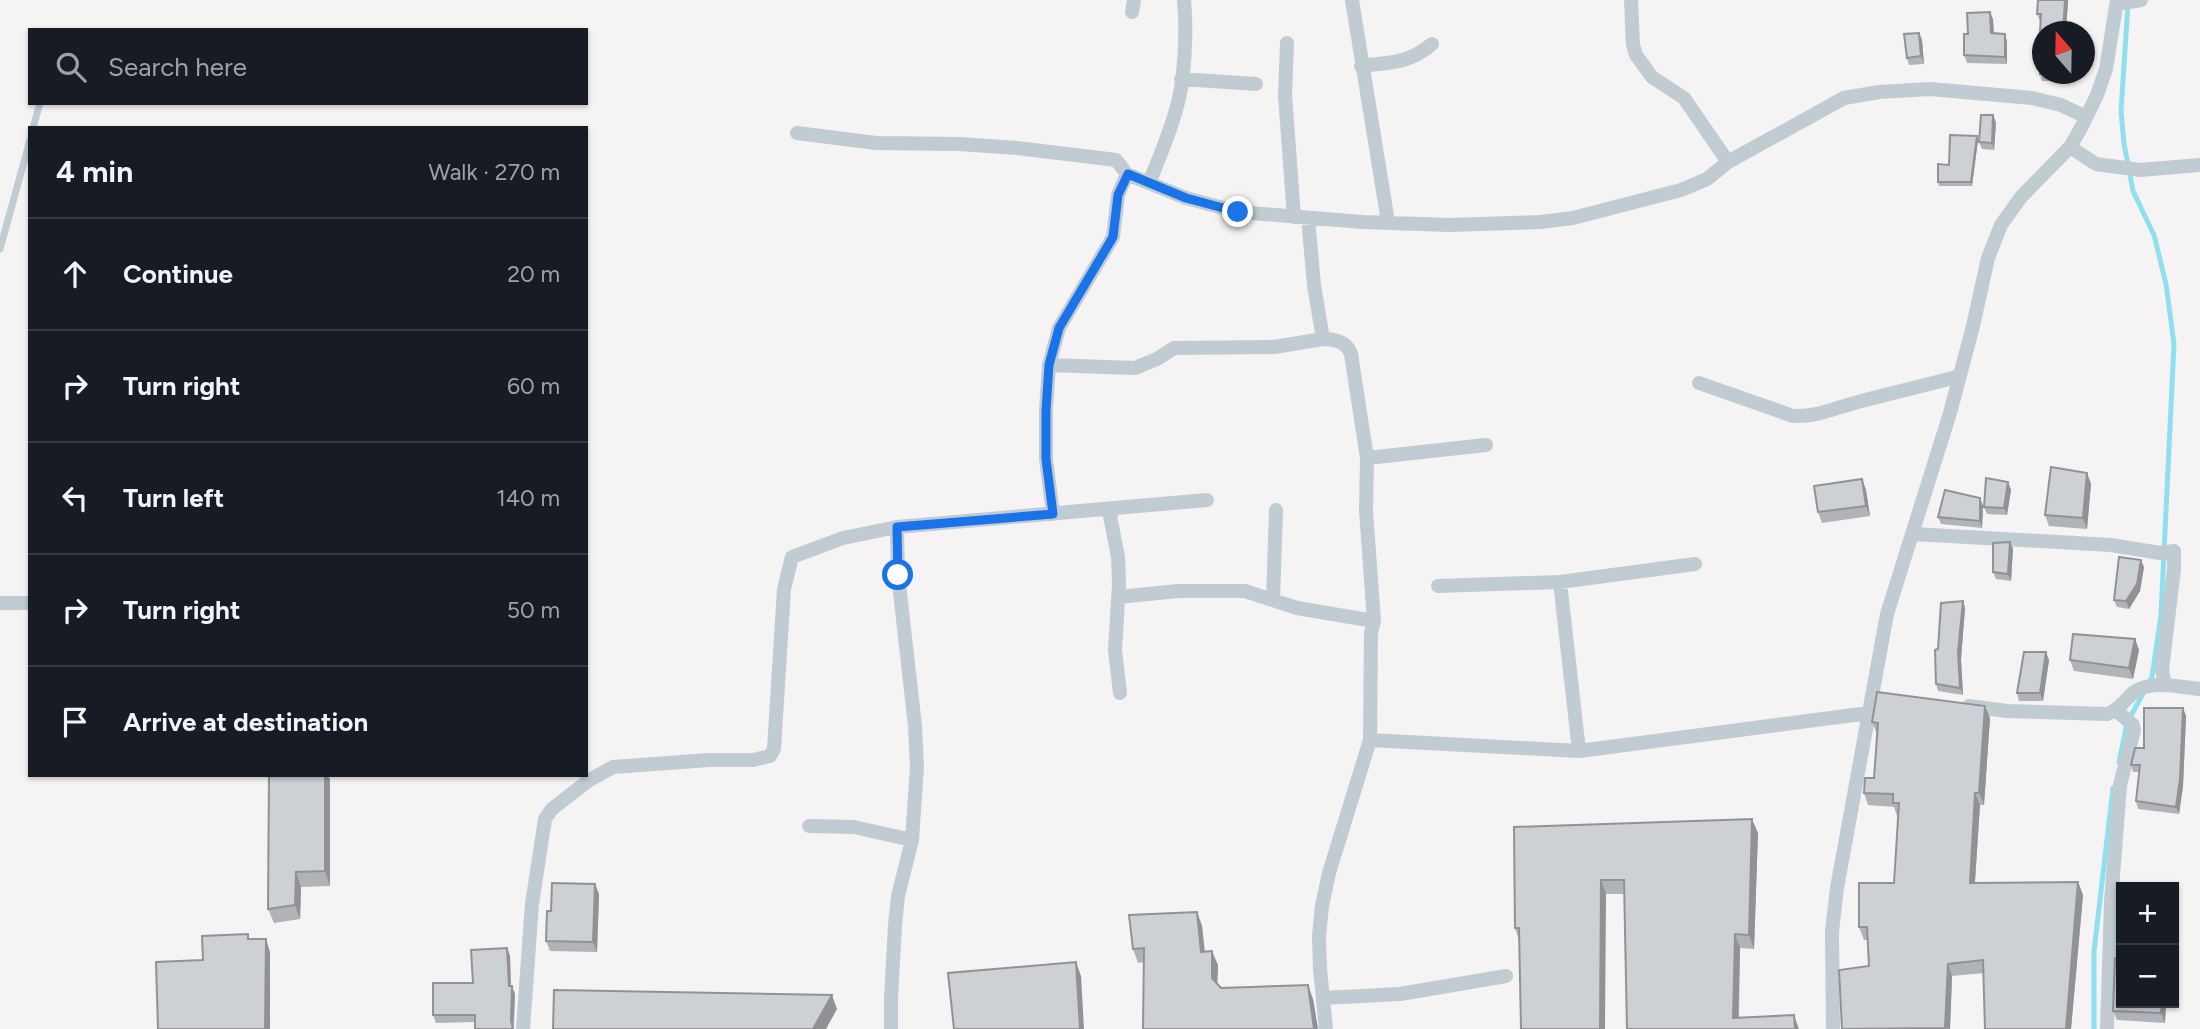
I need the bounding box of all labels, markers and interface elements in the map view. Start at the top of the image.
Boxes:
north arrow [2032,21,2095,84]
search box [28,28,588,105]
icon: search [52,48,90,86]
text: Search here [108,51,247,83]
text: 4 min [56,153,133,190]
text: Walk · 270 m [429,158,560,186]
route end [1222,196,1253,227]
icon: ahead [56,255,94,293]
text: Continue [123,258,233,290]
text: 20 m [507,260,560,288]
icon: right [56,367,94,405]
text: Turn right [123,370,240,402]
text: 60 m [507,372,560,400]
icon: left [56,479,94,517]
text: Turn left [123,482,224,514]
text: 140 m [496,484,560,512]
route start [882,559,913,590]
icon: right [56,591,94,629]
text: Turn right [123,594,240,626]
text: 50 m [507,596,560,624]
icon: arrive [56,703,94,741]
text: Arrive at destination [123,706,368,738]
map controls [2116,882,2179,1008]
button: + [2116,882,2179,945]
button: − [2116,945,2179,1008]

